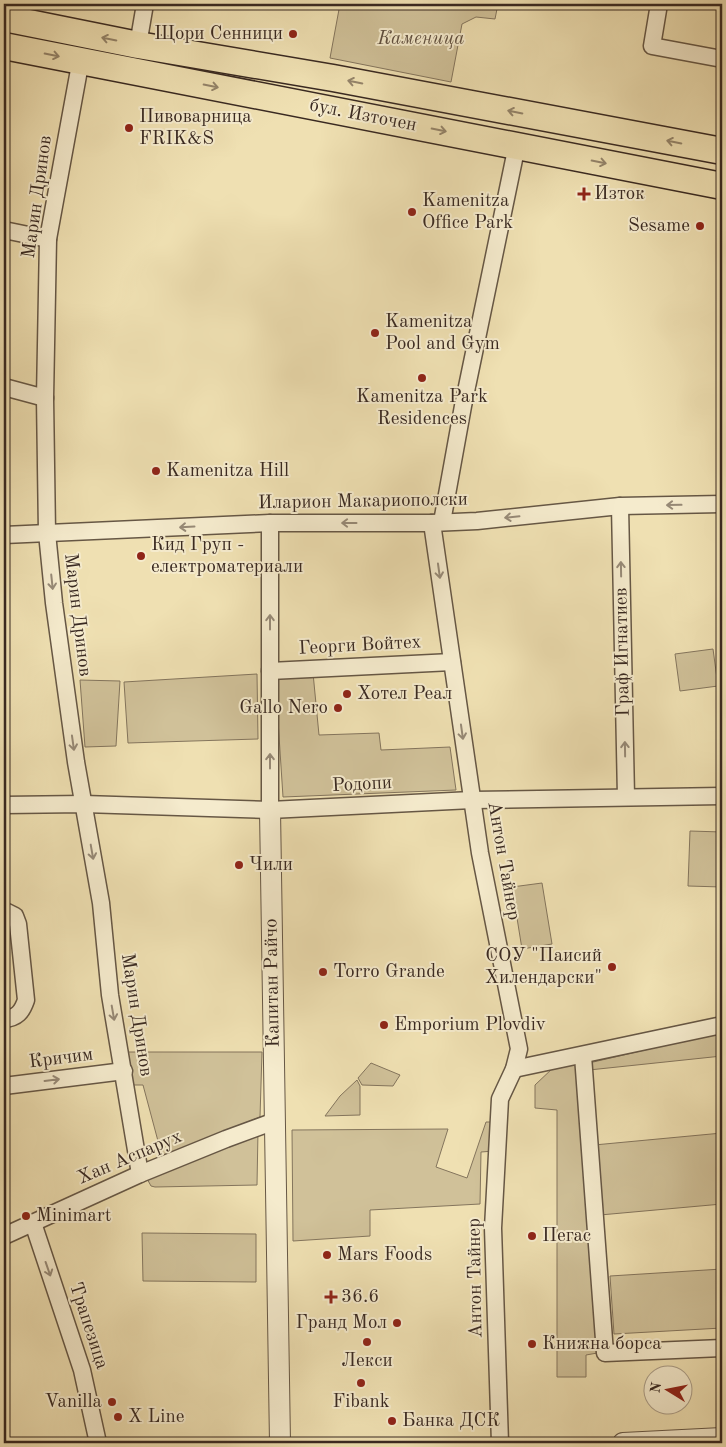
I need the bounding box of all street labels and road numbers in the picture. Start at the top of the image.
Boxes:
street label: бул. Източен [308,96,418,136]
street label: Марин Дринов [20,134,56,260]
street label: Иларион Макариополски [258,491,468,513]
street label: Марин Дринов [60,552,94,678]
street label: Граф Игнатиев [612,587,634,717]
street label: Георги Войтех [298,633,422,659]
street label: Родопи [331,774,393,796]
street label: Антон Тайнер [483,800,523,922]
street label: Капитан Райчо [262,918,284,1048]
street label: Марин Дринов [117,952,155,1078]
street label: Кричим [28,1046,94,1072]
street label: Хан Аспарух [75,1127,185,1188]
street label: Антон Тайнер [465,1218,487,1338]
street label: Трапезица [65,1280,111,1372]

